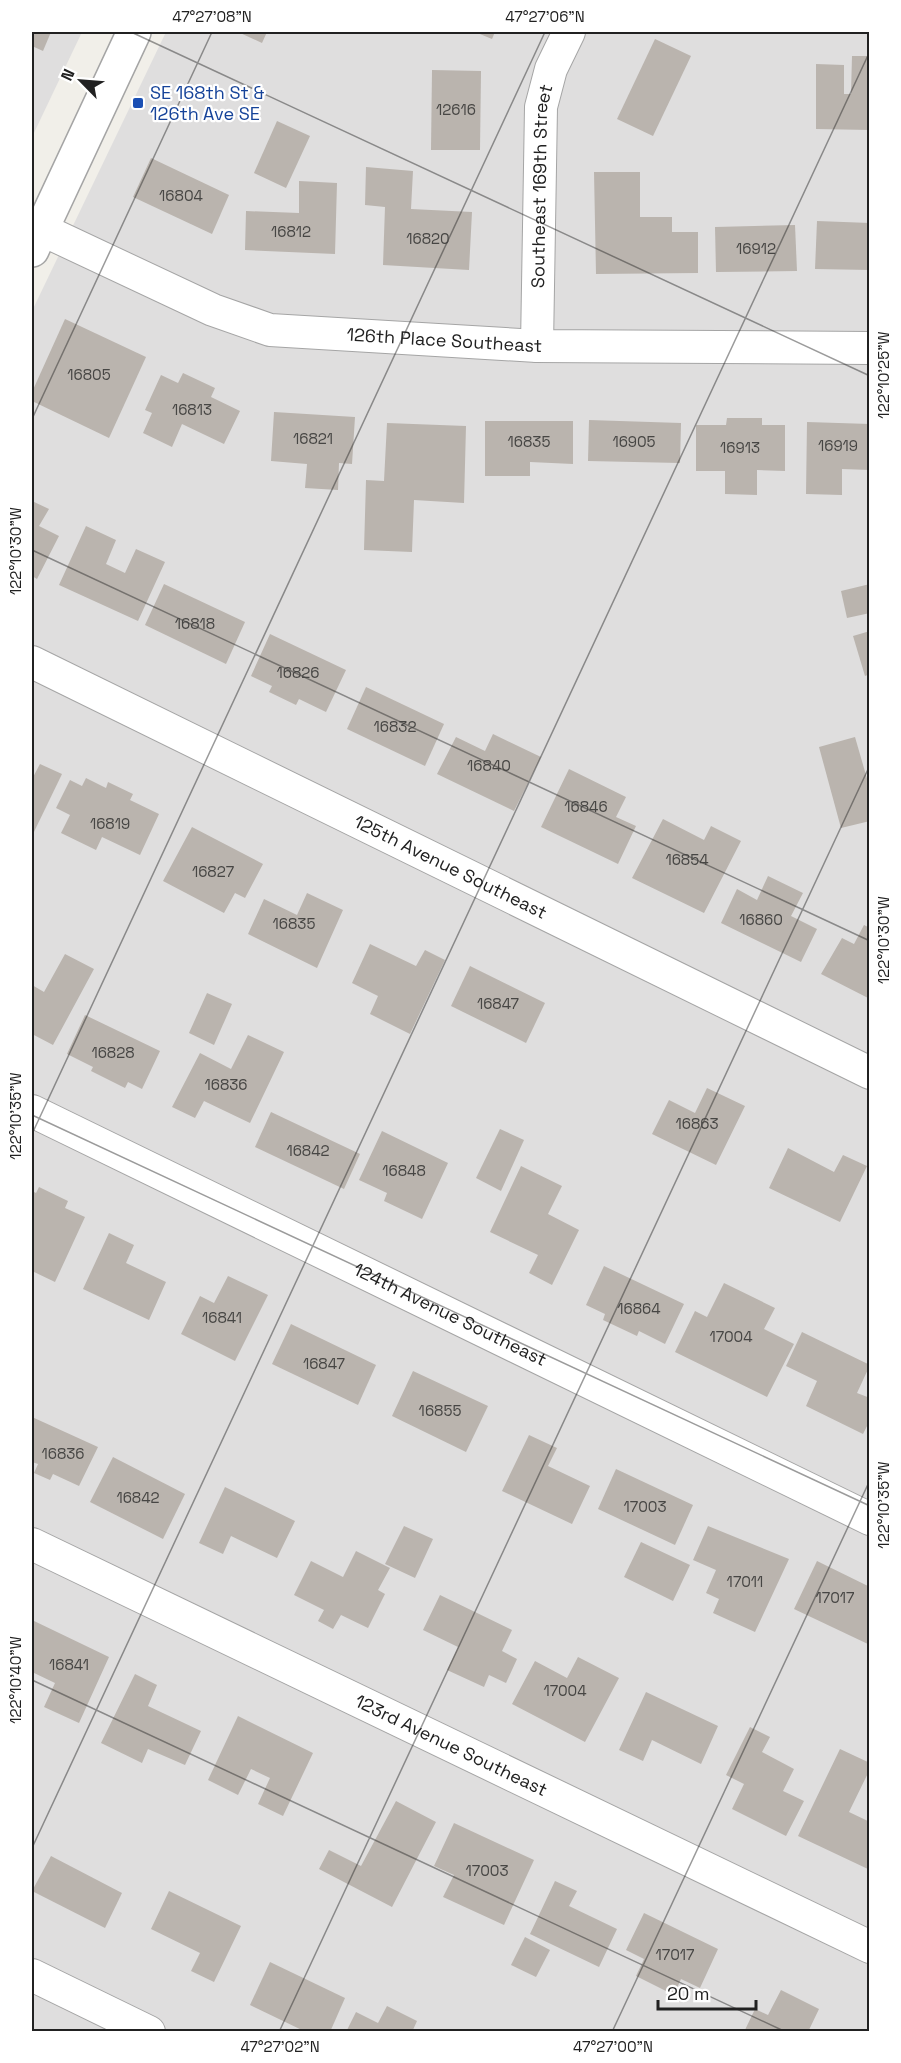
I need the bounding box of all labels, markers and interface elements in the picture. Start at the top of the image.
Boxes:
text: 47°27'08"N [172,7,252,26]
text: 47°27'06"N [505,7,585,26]
north arrow [51,51,111,111]
text: N [56,66,80,84]
place label: SE 168th St & 126th Ave SE [150,81,264,125]
street label: Southeast 169th Street [526,82,558,288]
marker: SE 168th St & 126th Ave SE [131,96,145,110]
house number: 12616 [436,100,476,119]
house number: 16804 [159,186,203,205]
house number: 16812 [271,222,311,241]
house number: 16820 [406,229,450,248]
house number: 16912 [736,239,776,258]
street label: 126th Place Southeast [346,323,542,357]
text: 122°10'25"W [874,331,893,419]
house number: 16805 [67,365,111,384]
house number: 16813 [172,400,212,419]
house number: 16821 [293,429,333,448]
house number: 16835 [508,432,550,451]
house number: 16905 [612,432,656,451]
house number: 16919 [818,436,858,455]
house number: 16913 [720,438,760,457]
text: 122°10'30"W [6,507,25,595]
house number: 16818 [175,614,215,633]
house number: 16826 [276,663,320,682]
house number: 16832 [374,717,416,736]
house number: 16840 [467,756,511,775]
house number: 16846 [564,797,608,816]
street label: 125th Avenue Southeast [350,810,551,924]
house number: 16819 [90,814,130,833]
house number: 16854 [665,850,709,869]
house number: 16827 [192,862,234,881]
text: 122°10'30"W [874,896,893,984]
house number: 16860 [739,910,783,929]
house number: 16835 [273,914,315,933]
house number: 16847 [477,994,519,1013]
house number: 16828 [91,1043,135,1062]
text: 122°10'35"W [6,1072,25,1160]
house number: 16836 [204,1075,248,1094]
house number: 16863 [675,1114,719,1133]
house number: 16842 [286,1141,330,1160]
house number: 16848 [382,1161,426,1180]
street label: 124th Avenue Southeast [350,1257,551,1371]
house number: 16864 [617,1299,661,1318]
house number: 16841 [202,1308,242,1327]
house number: 17004 [709,1327,753,1346]
house number: 16847 [303,1354,345,1373]
house number: 16855 [419,1401,461,1420]
house number: 16836 [41,1444,85,1463]
text: 122°10'35"W [874,1461,893,1549]
house number: 16842 [116,1488,160,1507]
house number: 17003 [624,1497,666,1516]
house number: 17011 [727,1572,763,1591]
house number: 17017 [816,1588,854,1607]
text: 122°10'40"W [6,1636,25,1724]
house number: 16841 [49,1655,89,1674]
house number: 17004 [543,1681,587,1700]
street label: 123rd Avenue Southeast [351,1689,551,1801]
house number: 17003 [466,1861,508,1880]
house number: 17017 [656,1945,694,1964]
scale bar [658,1973,756,2011]
text: 20 m [667,1982,710,2005]
text: 47°27'02"N [240,2037,320,2056]
text: 47°27'00"N [573,2037,653,2056]

